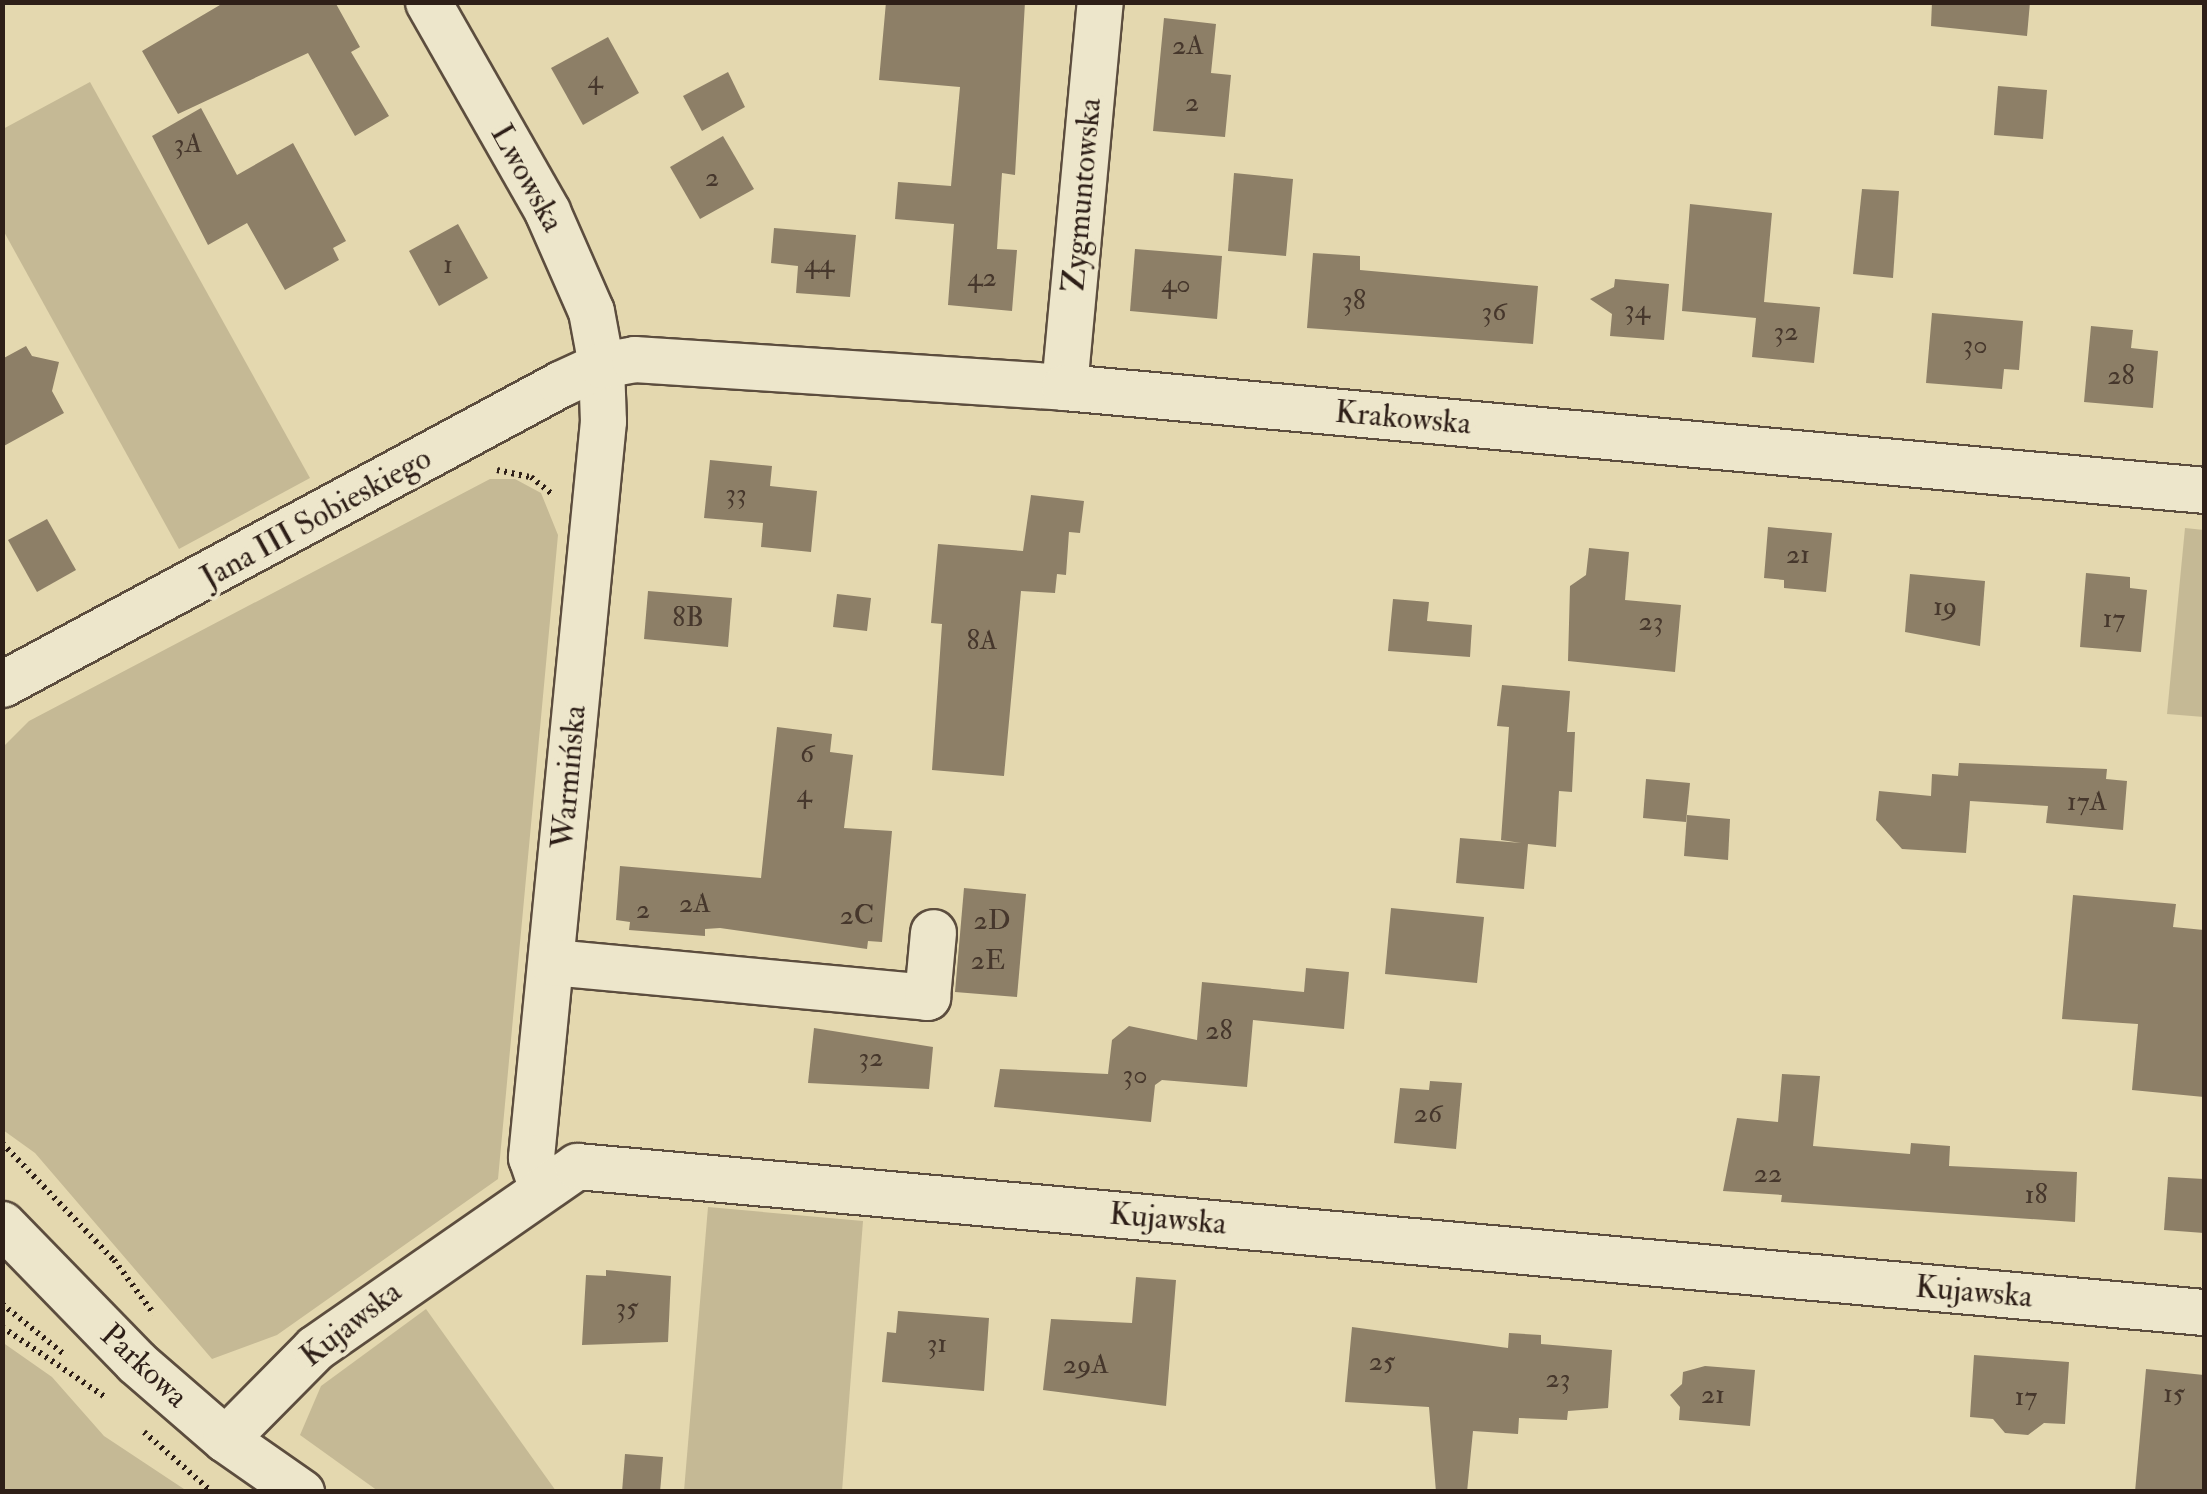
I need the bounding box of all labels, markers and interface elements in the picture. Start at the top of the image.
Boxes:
house number: 2A [1172,29,1204,63]
house number: 4 [587,63,603,97]
house number: 2 [1185,86,1199,120]
street label: Zygmuntowska [1054,96,1110,294]
street label: Lwowska [482,118,572,238]
house number: 3A [174,127,202,161]
house number: 2 [705,161,719,195]
house number: 44 [804,247,834,281]
house number: 1 [443,248,453,282]
house number: 42 [967,261,997,295]
house number: 40 [1161,267,1191,301]
house number: 38 [1342,284,1366,318]
house number: 34 [1624,293,1650,327]
house number: 36 [1482,295,1506,329]
house number: 32 [1774,315,1798,349]
house number: 30 [1962,328,1988,362]
house number: 28 [2107,359,2135,393]
street label: Krakowska [1333,393,1473,443]
street label: Jana III Sobieskiego [194,439,438,597]
house number: 33 [725,477,747,511]
house number: 21 [1786,538,1810,572]
house number: 19 [1933,590,1957,624]
house number: 8B [672,601,704,635]
house number: 17 [2103,602,2125,636]
house number: 23 [1639,605,1663,639]
house number: 8A [967,624,997,658]
street label: Warmińska [544,704,594,850]
house number: 6 [800,737,814,771]
house number: 4 [796,777,812,811]
house number: 17A [2067,785,2107,819]
house number: 2A [679,887,711,921]
house number: 2 [636,893,650,927]
house number: 2C [840,899,874,933]
house number: 2D [974,904,1010,938]
house number: 2E [971,944,1005,978]
house number: 28 [1205,1014,1233,1048]
house number: 32 [859,1041,883,1075]
house number: 30 [1122,1058,1148,1092]
house number: 26 [1414,1097,1442,1131]
house number: 22 [1754,1157,1782,1191]
house number: 18 [2024,1178,2048,1212]
street label: Kujawska [1108,1195,1228,1243]
street label: Kujawska [1914,1268,2034,1316]
street label: Kujawska [293,1273,409,1375]
house number: 35 [615,1291,639,1325]
street label: Parkowa [92,1316,196,1416]
house number: 31 [927,1327,947,1361]
house number: 25 [1369,1345,1395,1379]
house number: 29A [1063,1348,1109,1382]
house number: 23 [1546,1362,1570,1396]
house number: 15 [2163,1377,2185,1411]
house number: 21 [1701,1378,1725,1412]
house number: 17 [2015,1380,2037,1414]

